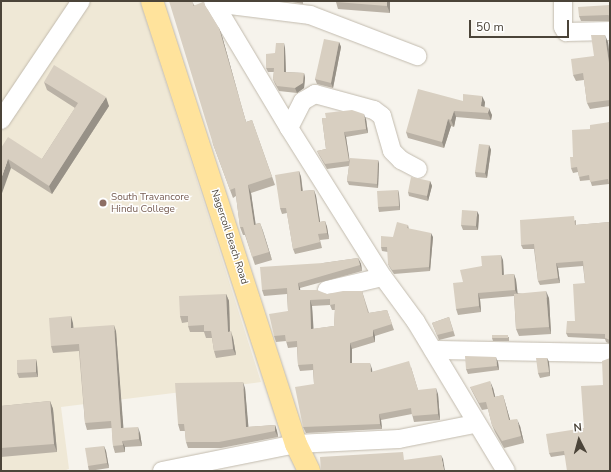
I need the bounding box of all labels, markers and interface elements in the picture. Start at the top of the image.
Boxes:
scale bar [471,12,571,38]
text: 50 m [476,19,504,35]
street label: Nagercoil Beach Road [208,188,250,286]
place label: South Travancore Hindu College [111,191,189,214]
marker: South Travancore Hindu College [98,198,108,208]
north arrow [559,420,599,460]
text: N [573,420,583,435]

